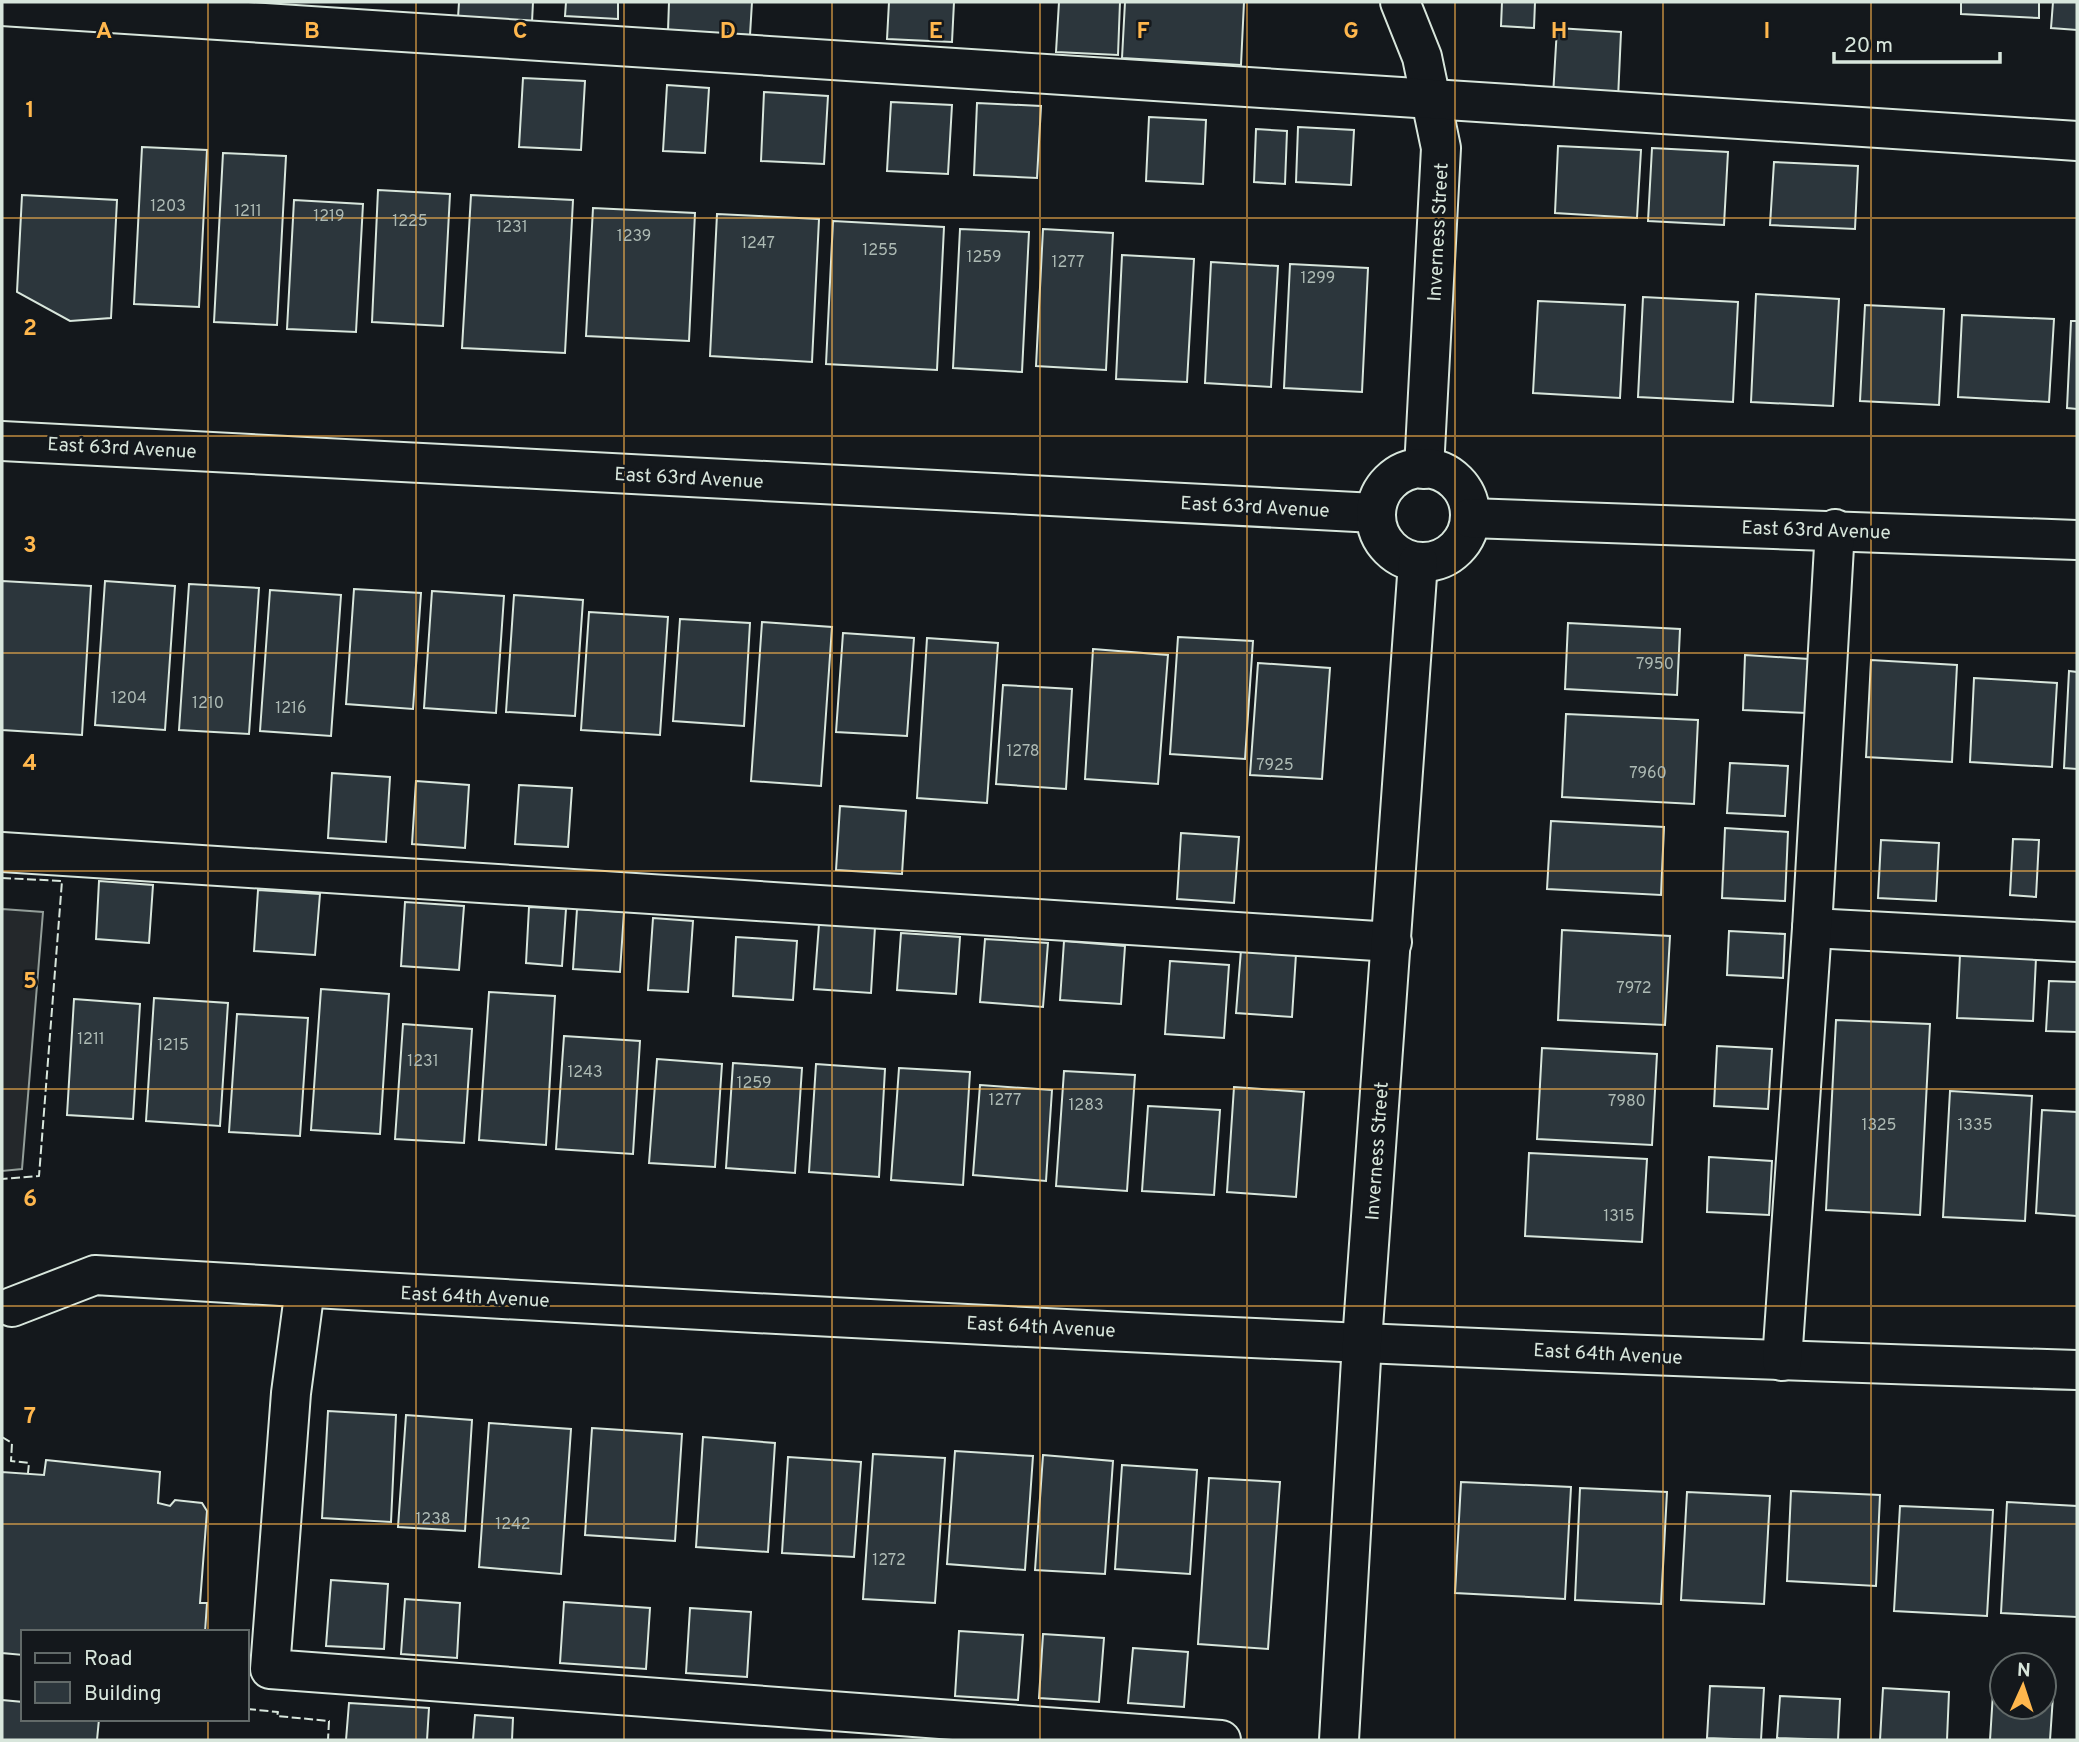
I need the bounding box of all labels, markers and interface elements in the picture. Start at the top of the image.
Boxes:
text: A [96,18,112,47]
text: B [304,18,320,47]
text: C [513,18,527,47]
text: D [720,18,736,47]
text: E [929,18,943,47]
text: F [1136,18,1150,47]
text: G [1343,18,1359,47]
text: H [1551,18,1567,47]
text: I [1764,18,1770,47]
scale bar [1834,21,2000,65]
text: 20 m [1844,33,1893,60]
text: 1 [25,97,35,126]
street label: Inverness Street [1423,162,1455,302]
house number: 1203 [150,197,186,217]
house number: 1211 [234,202,262,222]
house number: 1219 [313,207,345,227]
house number: 1225 [392,212,428,232]
house number: 1231 [496,218,528,238]
house number: 1239 [617,227,651,247]
house number: 1247 [741,234,775,254]
house number: 1255 [862,241,898,261]
house number: 1259 [966,248,1002,268]
house number: 1277 [1052,253,1084,273]
house number: 1299 [1301,269,1335,289]
text: 2 [23,315,37,344]
street label: East 63rd Avenue [47,433,197,465]
street label: East 63rd Avenue [614,463,764,495]
street label: East 63rd Avenue [1180,492,1330,524]
street label: East 63rd Avenue [1741,516,1891,546]
text: 3 [23,532,37,561]
house number: 7950 [1636,655,1674,675]
house number: 1204 [111,689,147,709]
house number: 1210 [192,694,224,714]
house number: 1216 [275,699,307,719]
house number: 1278 [1006,742,1040,762]
text: 4 [23,750,37,779]
house number: 7925 [1256,756,1294,776]
house number: 7960 [1629,764,1667,784]
text: 5 [23,968,37,997]
house number: 7972 [1616,979,1652,999]
house number: 1211 [77,1030,105,1050]
house number: 1215 [157,1036,189,1056]
house number: 1231 [407,1052,439,1072]
house number: 1243 [567,1063,603,1083]
house number: 1259 [736,1074,772,1094]
street label: Inverness Street [1361,1081,1395,1221]
house number: 1277 [989,1091,1021,1111]
house number: 7980 [1608,1092,1646,1112]
house number: 1283 [1068,1096,1104,1116]
house number: 1325 [1861,1116,1897,1136]
house number: 1335 [1957,1116,1993,1136]
text: 6 [23,1186,37,1215]
house number: 1315 [1603,1207,1635,1227]
street label: East 64th Avenue [400,1282,550,1314]
street label: East 64th Avenue [966,1312,1116,1344]
street label: East 64th Avenue [1533,1339,1683,1371]
text: 7 [24,1403,36,1432]
house number: 1238 [415,1510,451,1530]
house number: 1242 [495,1515,531,1535]
house number: 1272 [872,1551,906,1571]
legend [21,1630,248,1721]
text: Road [84,1646,133,1673]
north arrow [1988,1651,2058,1721]
text: N [2016,1659,2031,1683]
text: Building [84,1681,162,1708]

